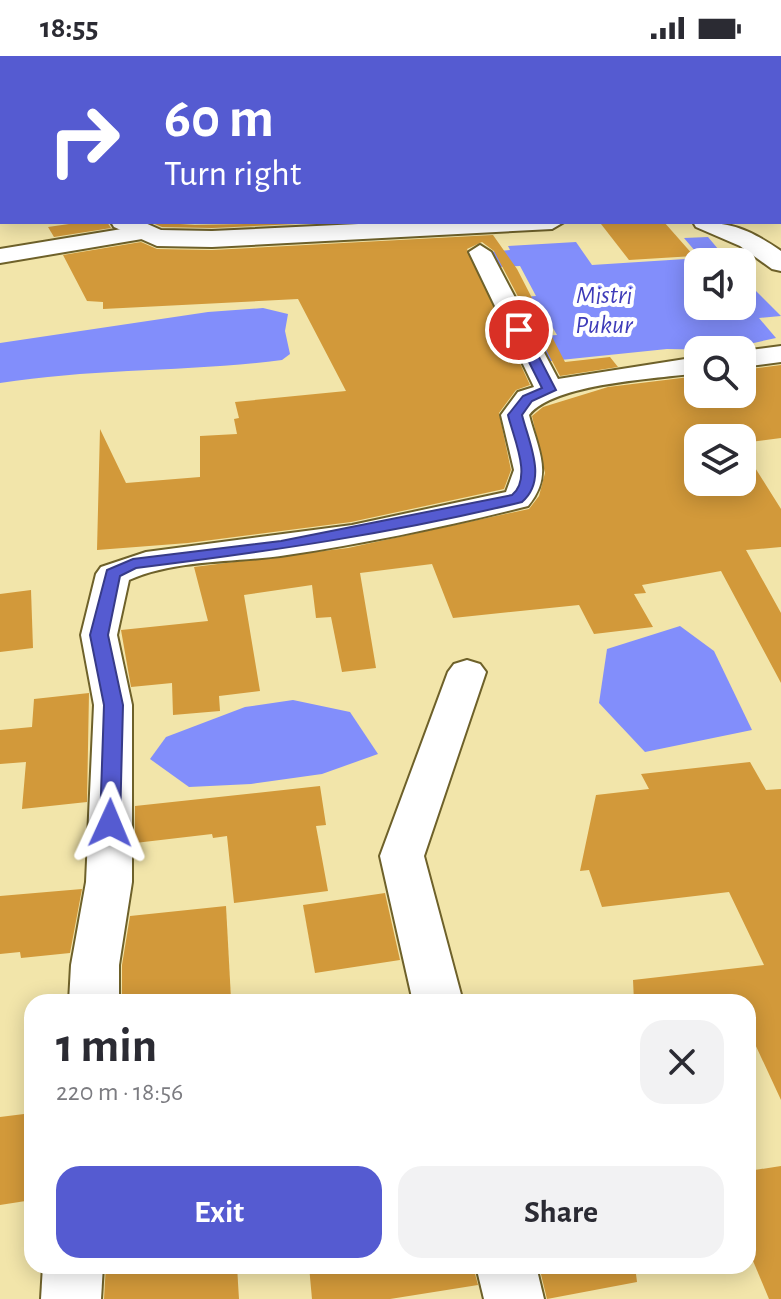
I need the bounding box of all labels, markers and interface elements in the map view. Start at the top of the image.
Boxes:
text: 18:55 [40,13,98,43]
icon: right [32,88,136,192]
text: 60 m [164,91,274,147]
text: Turn right [164,156,301,192]
map controls [684,248,756,496]
button: sound [684,248,756,320]
water label: Mistri Pukur [575,282,634,338]
pin [485,296,553,364]
icon: arrive [497,308,541,352]
button: search [684,336,756,408]
button: layers [684,424,756,496]
position arrow [68,781,152,865]
button: close [640,1020,724,1104]
text: 1 min [56,1023,157,1071]
text: 220 m · 18:56 [56,1079,183,1105]
button: Exit [56,1166,382,1258]
button: Share [398,1166,724,1258]

